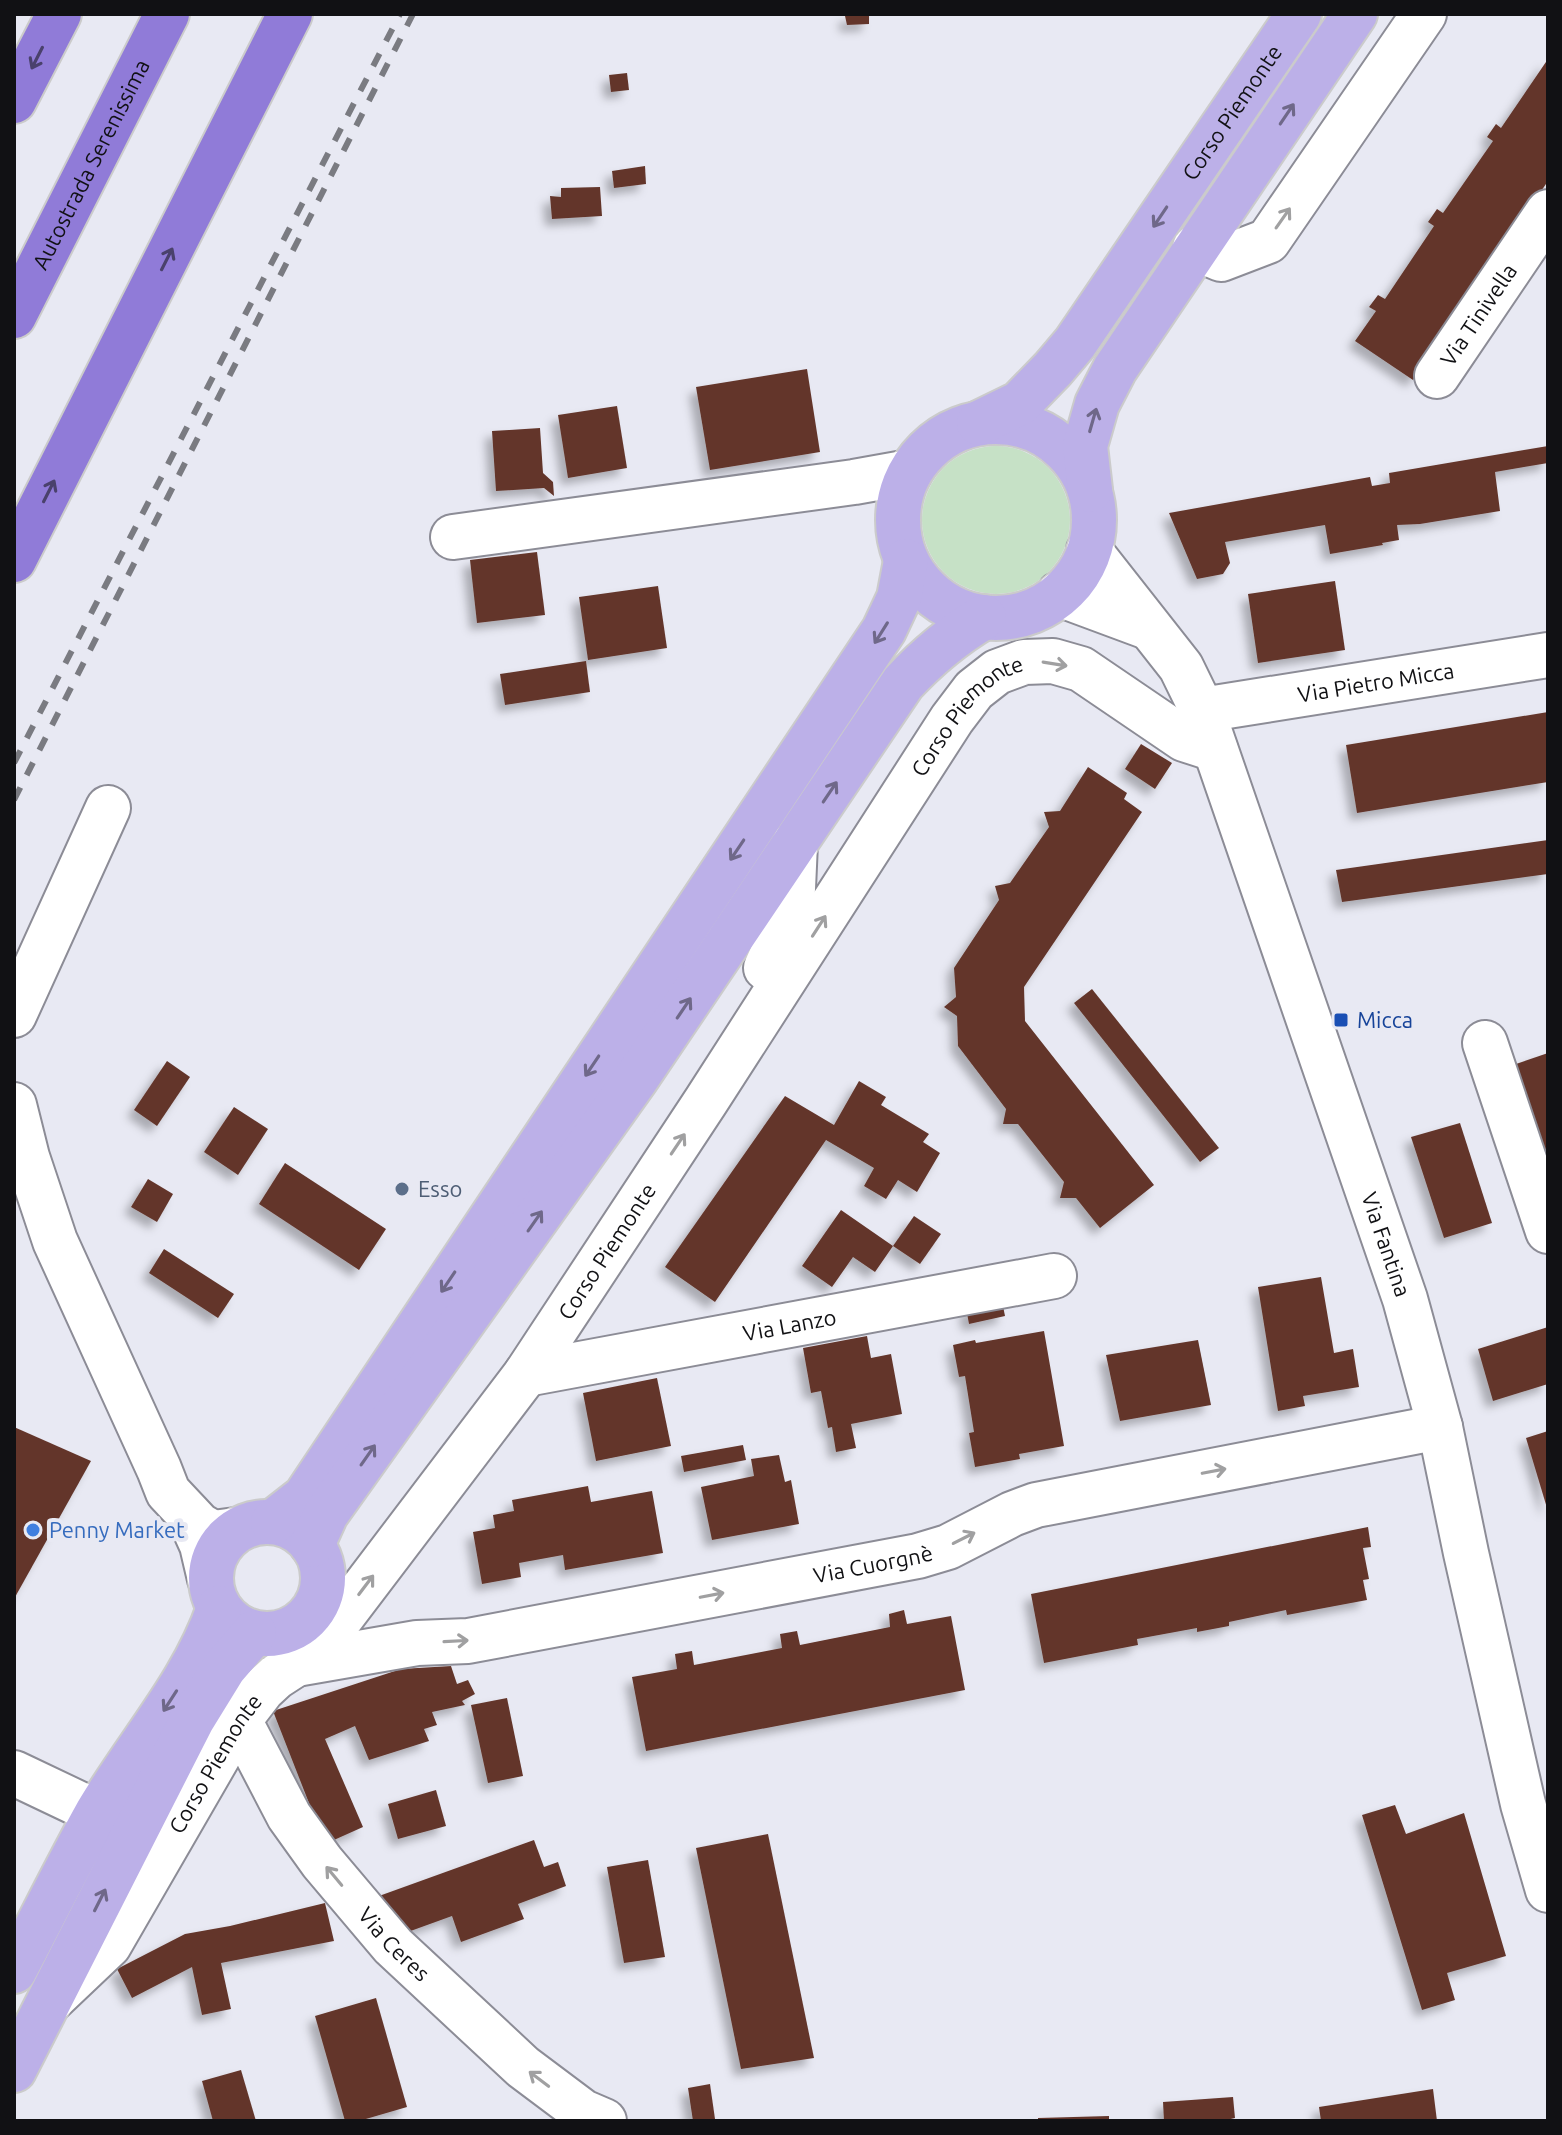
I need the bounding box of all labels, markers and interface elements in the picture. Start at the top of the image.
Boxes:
street label: Corso Piemonte [1177,40,1286,185]
one-way arrow [28,45,44,69]
street label: Autostrada Serenissima [27,55,154,273]
one-way arrow [1279,104,1295,126]
one-way arrow [1152,206,1168,228]
one-way arrow [1275,207,1292,229]
one-way arrow [159,247,175,271]
street label: Via Tinivella [1435,259,1522,370]
one-way arrow [1086,407,1101,433]
one-way arrow [42,479,58,503]
one-way arrow [872,622,889,644]
street label: Corso Piemonte [906,650,1026,781]
one-way arrow [1042,657,1067,672]
street label: Via Pietro Micca [1296,657,1456,707]
one-way arrow [821,782,838,804]
one-way arrow [728,838,745,860]
one-way arrow [811,915,827,938]
one-way arrow [676,997,692,1019]
place label: Micca [1357,1007,1413,1032]
marker: Micca [1332,1011,1350,1029]
one-way arrow [584,1054,600,1077]
one-way arrow [669,1134,686,1156]
place label: Esso [418,1176,462,1201]
street label: Corso Piemonte [552,1178,660,1324]
marker: Esso [393,1180,411,1198]
street label: Via Fantina [1357,1189,1416,1300]
one-way arrow [527,1210,543,1232]
one-way arrow [440,1271,457,1293]
street label: Via Lanzo [741,1304,838,1345]
one-way arrow [360,1445,376,1467]
one-way arrow [1200,1463,1226,1478]
place label: Penny Market [49,1517,185,1542]
marker: Penny Market [24,1521,42,1539]
one-way arrow [952,1530,976,1546]
street label: Via Cuorgnè [811,1539,935,1588]
one-way arrow [357,1574,374,1596]
one-way arrow [698,1587,724,1602]
one-way arrow [442,1633,469,1648]
street label: Corso Piemonte [163,1689,266,1838]
one-way arrow [162,1690,178,1712]
one-way arrow [325,1867,343,1887]
one-way arrow [93,1889,108,1913]
street label: Via Ceres [354,1902,435,1986]
one-way arrow [528,2070,550,2087]

